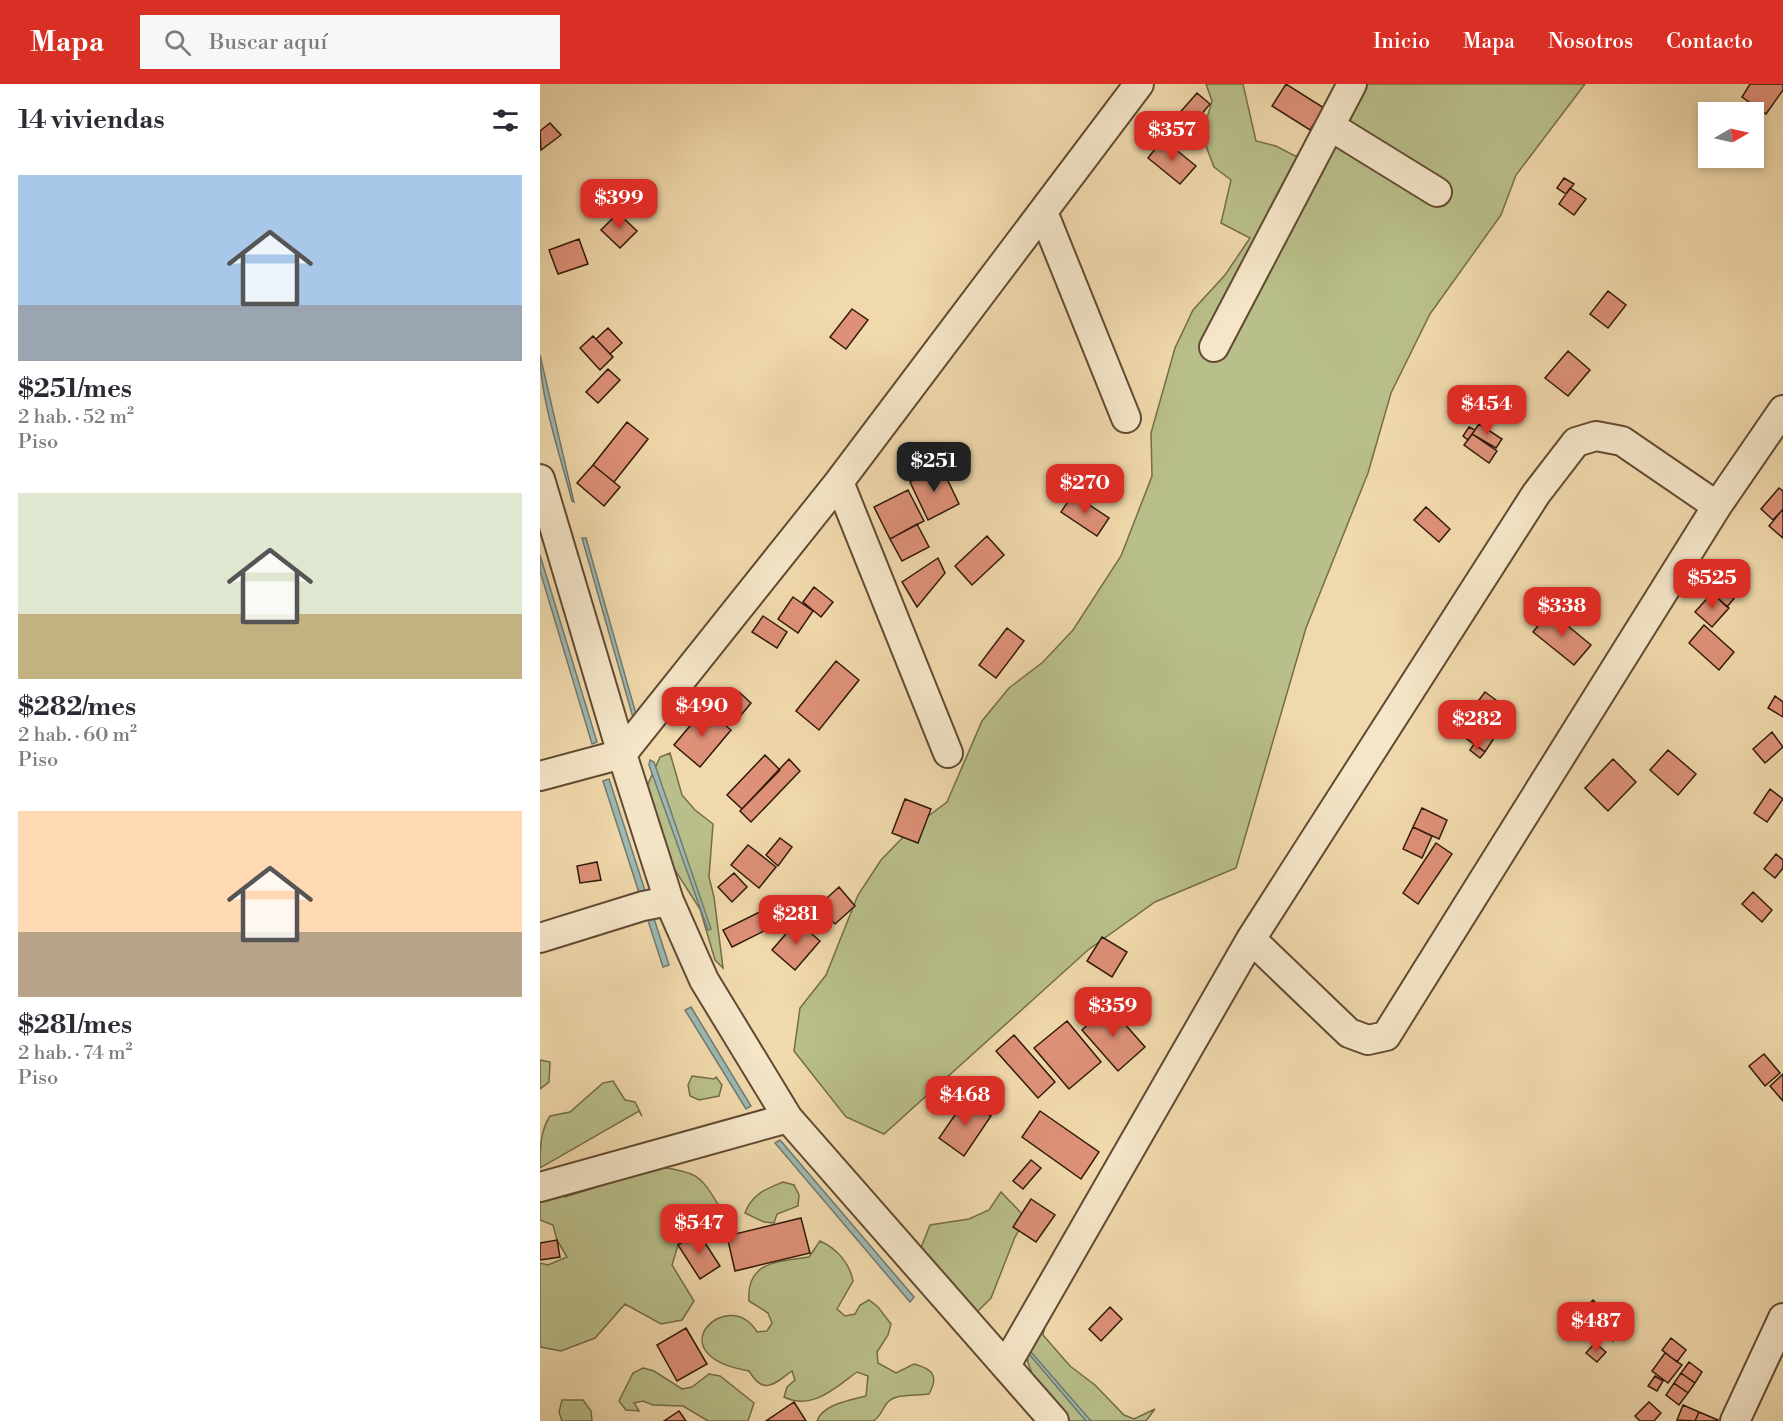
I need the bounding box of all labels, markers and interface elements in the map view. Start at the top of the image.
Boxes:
search box [140,15,560,69]
text: Mapa [30,25,104,60]
icon: search [161,26,194,59]
text: Buscar aquí [209,29,328,56]
text: Inicio [1373,29,1430,55]
text: Mapa [1463,29,1515,55]
text: Nosotros [1548,29,1633,55]
text: Contacto [1666,29,1753,55]
north arrow [1698,102,1764,168]
map controls [1698,102,1764,168]
text: 14 viviendas [18,104,165,136]
icon: filters [489,104,522,137]
pin: $357 [1136,111,1208,162]
text: $357 [1148,118,1196,143]
pin: $399 [583,179,655,230]
text: $399 [594,186,644,211]
icon: home [216,214,324,322]
text: $251/mes [18,373,132,405]
pin: $454 [1451,385,1523,436]
text: $454 [1461,392,1513,417]
text: 2 hab. · 52 m² [18,405,134,430]
text: Piso [18,430,58,455]
pin: $251 [898,442,970,493]
text: $251 [911,449,957,474]
pin: $270 [1049,464,1121,515]
text: $270 [1060,471,1110,496]
icon: home [216,532,324,640]
pin: $525 [1676,559,1748,610]
text: $525 [1687,566,1737,591]
pin: $338 [1526,587,1598,638]
text: $338 [1538,594,1586,619]
pin: $490 [666,687,738,738]
text: $282/mes [18,691,136,723]
text: $490 [676,694,728,719]
pin: $282 [1441,700,1513,751]
text: $282 [1452,707,1502,732]
text: 2 hab. · 60 m² [18,723,137,748]
text: Piso [18,748,58,773]
icon: home [216,850,324,958]
pin: $281 [760,895,832,946]
text: $281 [773,902,819,927]
pin: $359 [1077,987,1149,1038]
text: $359 [1089,994,1137,1019]
text: $281/mes [18,1009,132,1041]
text: 2 hab. · 74 m² [18,1041,133,1066]
text: Piso [18,1066,58,1091]
pin: $468 [929,1076,1001,1127]
text: $468 [940,1083,990,1108]
pin: $547 [663,1204,735,1255]
text: $547 [675,1211,723,1236]
pin: $487 [1560,1302,1632,1353]
text: $487 [1571,1309,1621,1334]

